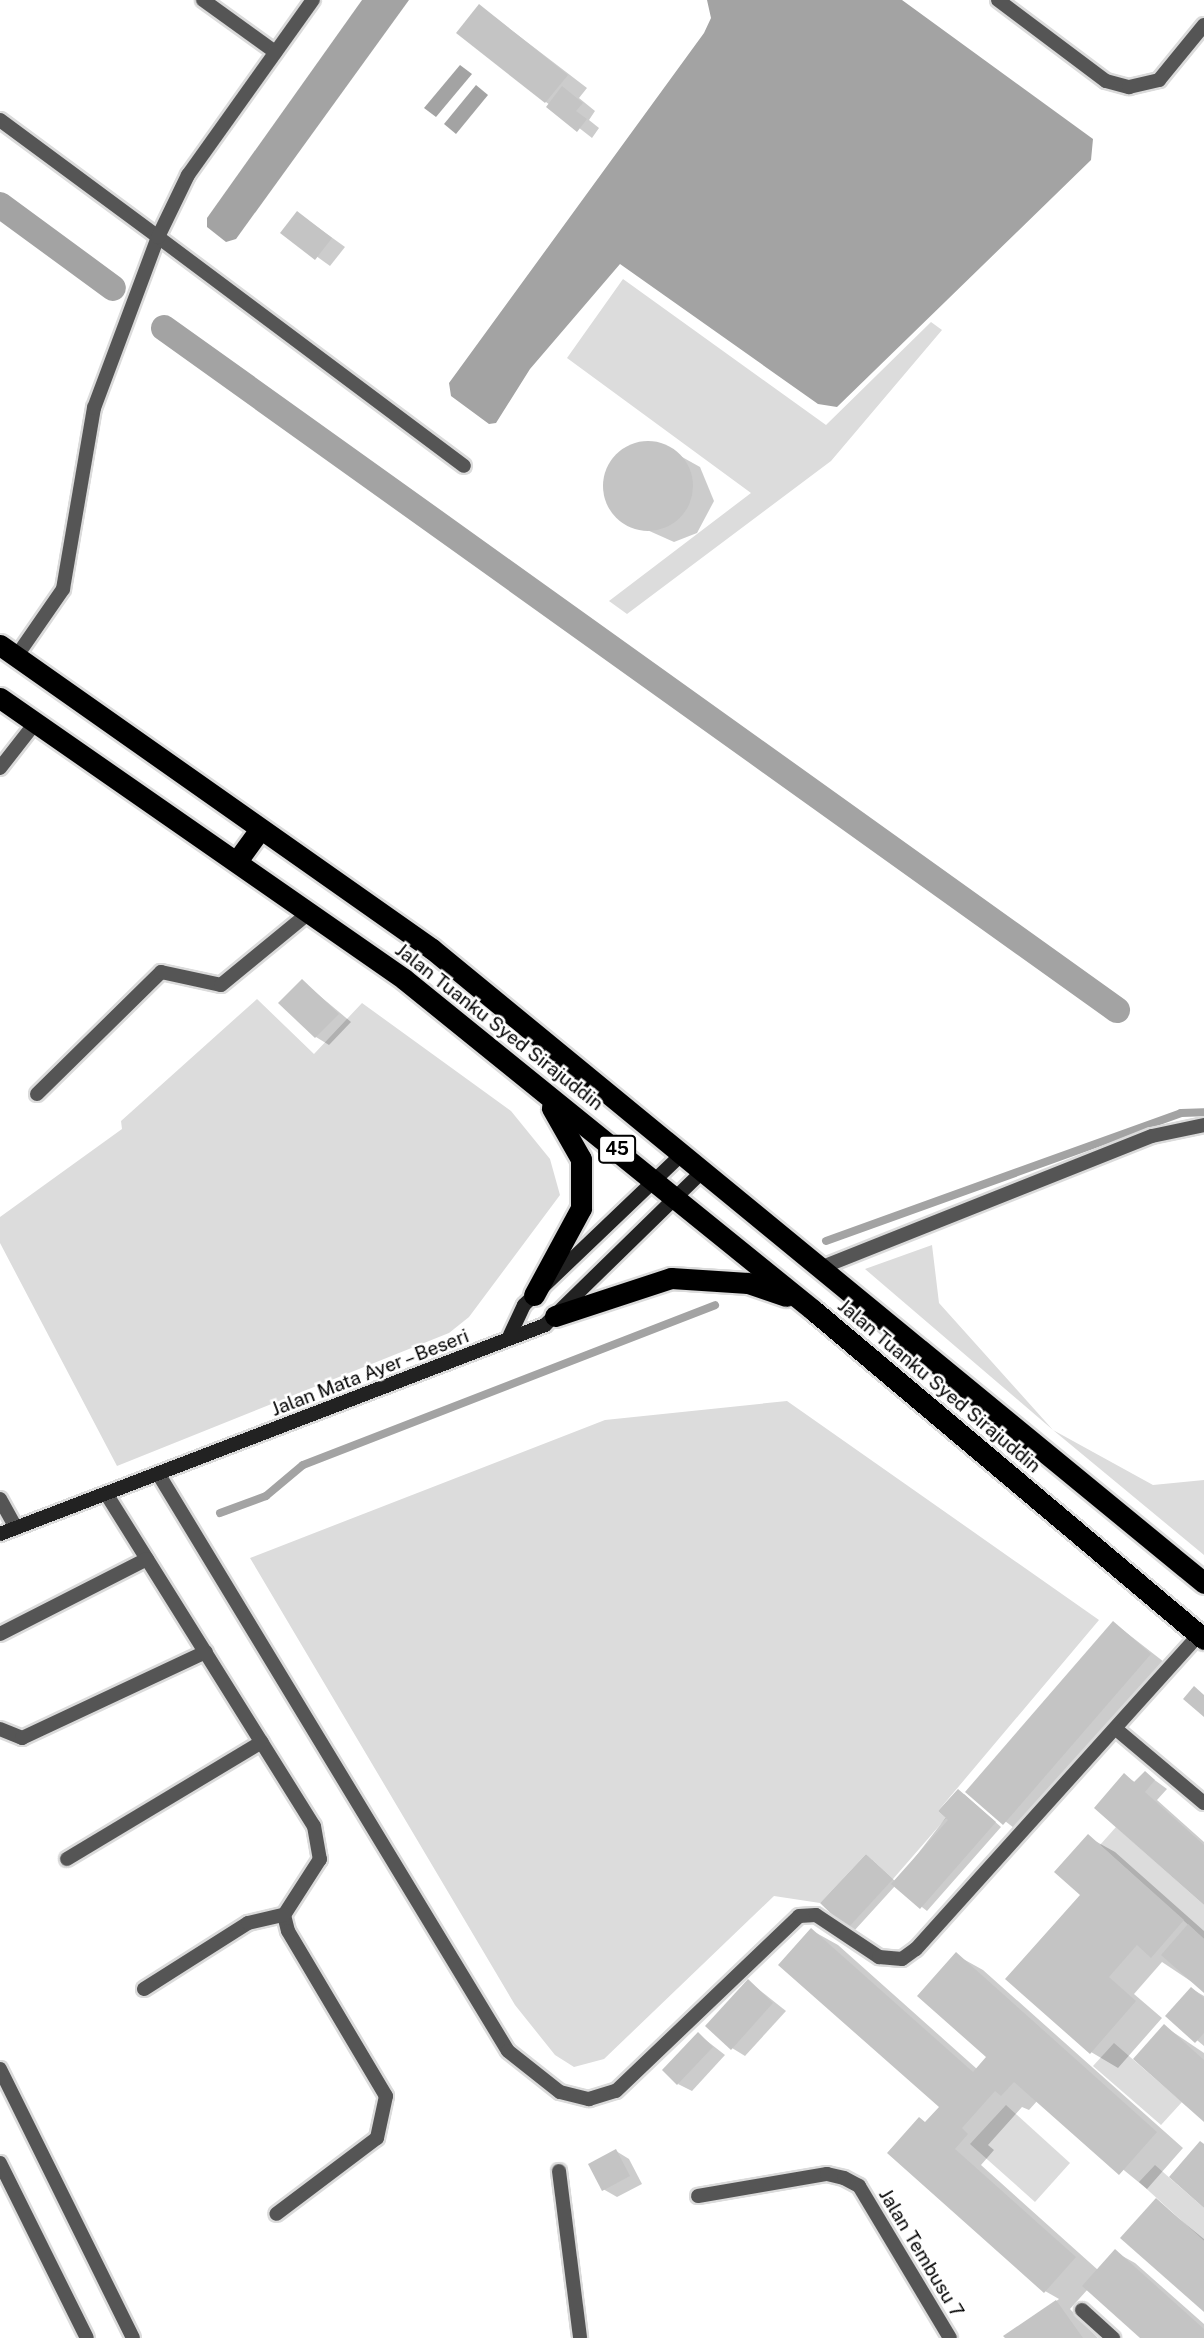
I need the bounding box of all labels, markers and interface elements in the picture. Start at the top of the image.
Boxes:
street label: Jalan Tuanku Syed Sirajuddin [390,939,608,1115]
road number: 45 [598,1134,636,1164]
street label: Jalan Tuanku Syed Sirajuddin [833,1294,1045,1478]
street label: Jalan Mata Ayer – Beseri [265,1324,475,1422]
street label: Jalan Tembusu 7 [874,2185,968,2321]

